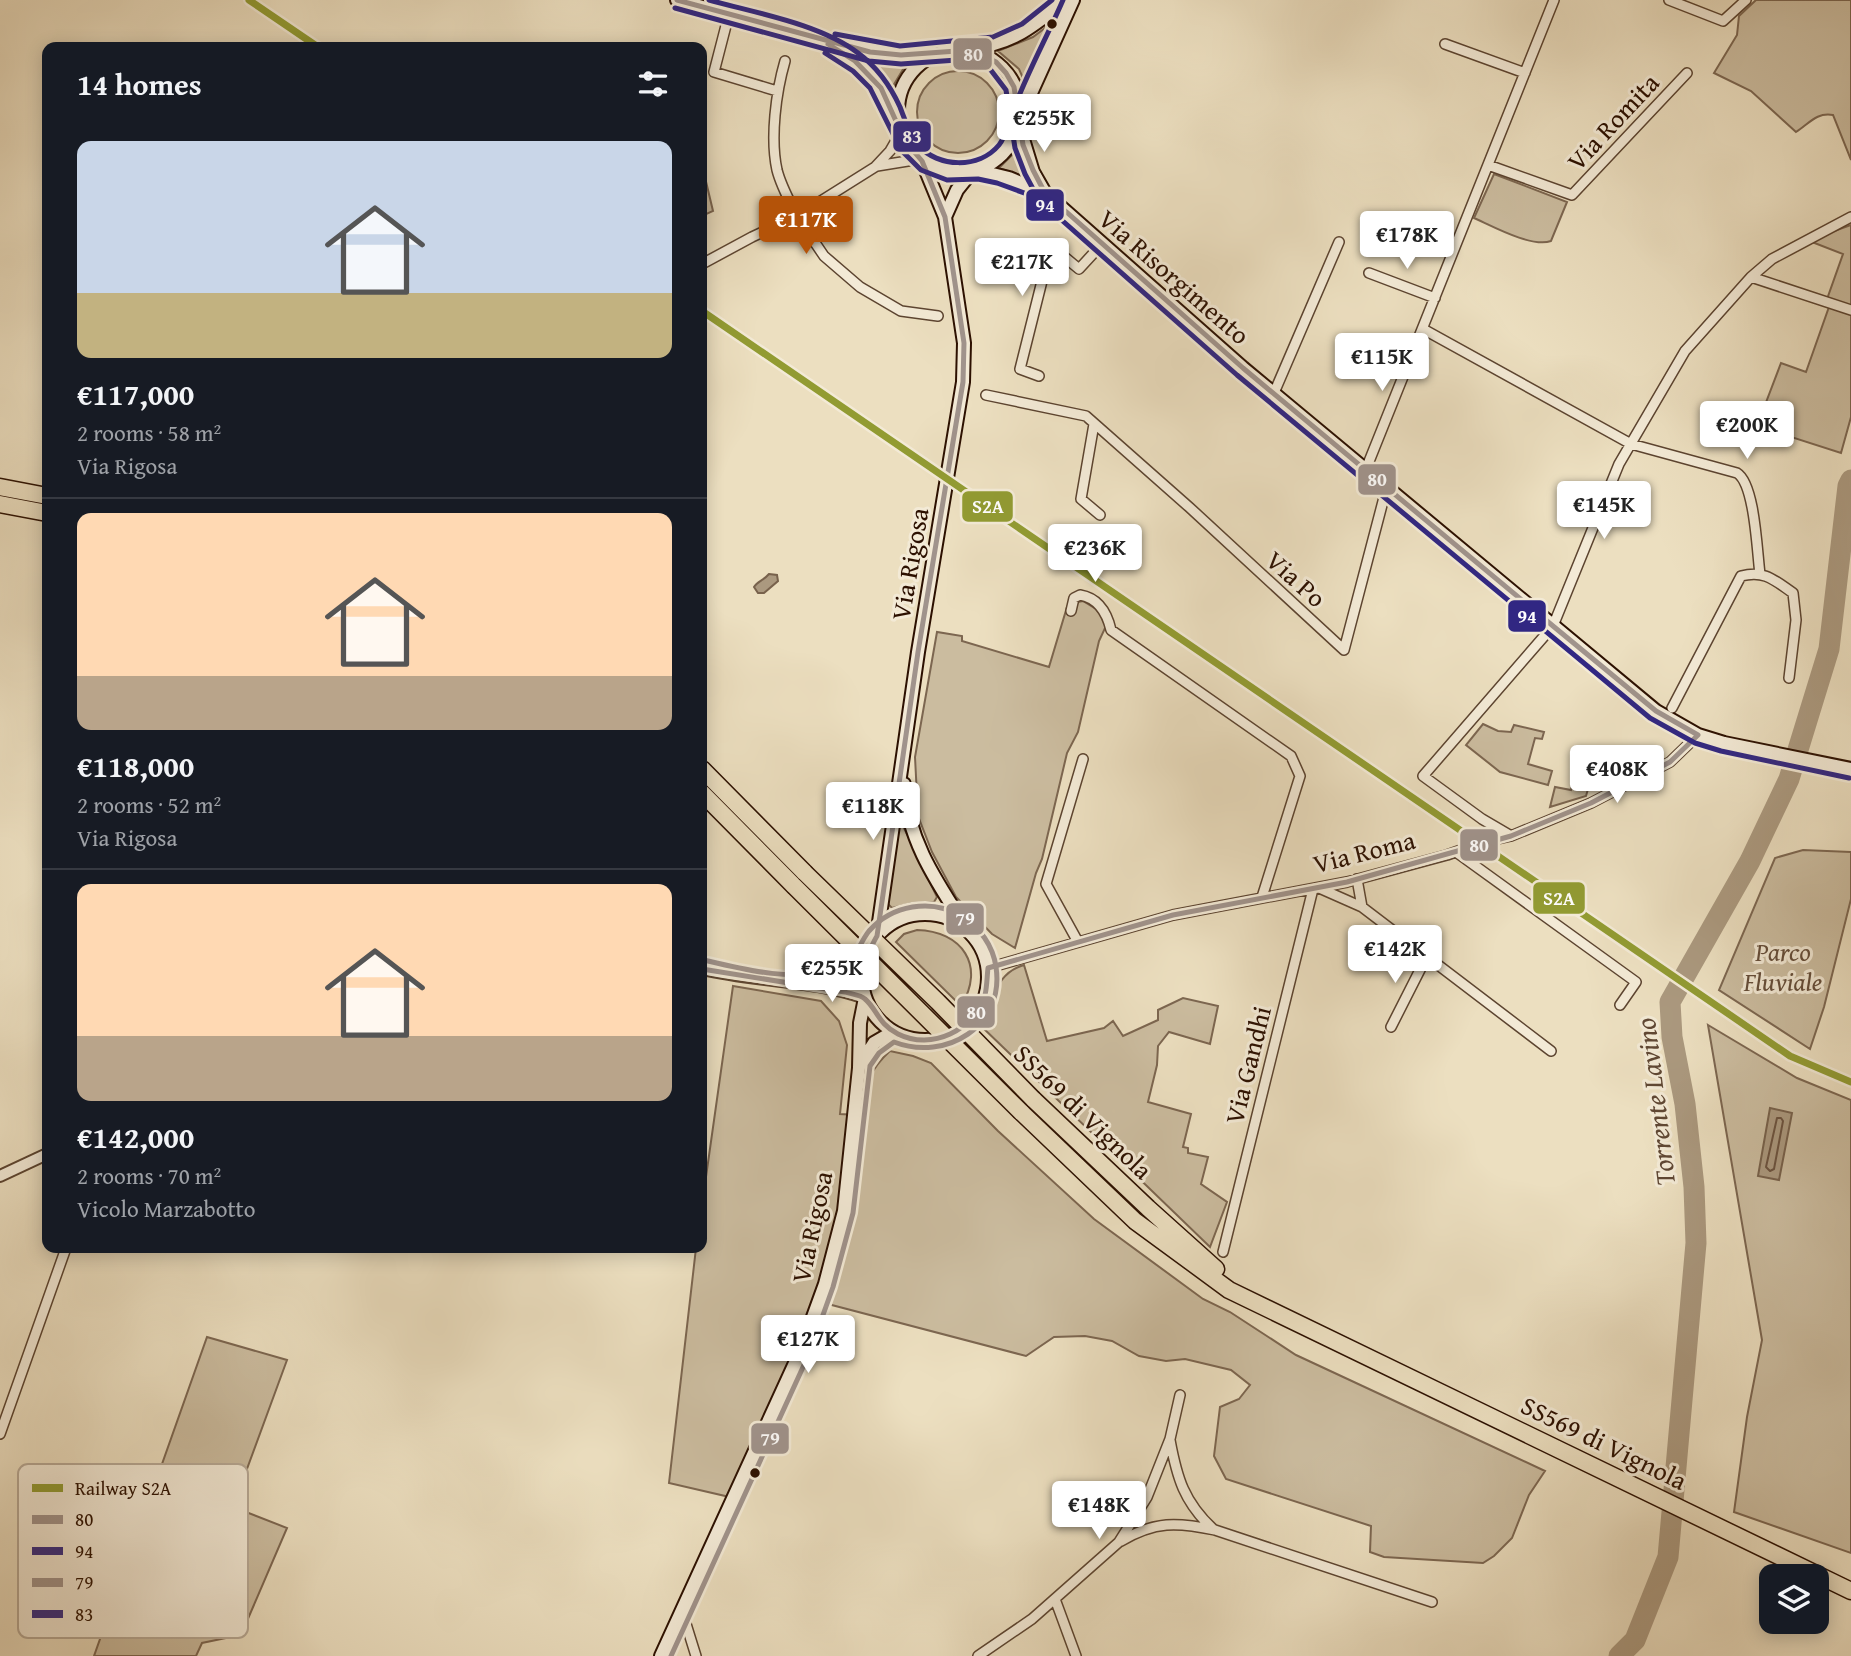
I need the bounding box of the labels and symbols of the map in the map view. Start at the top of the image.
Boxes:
unlabelled marker [1045,17,1059,31]
line badge: 80 [952,37,993,71]
text: 80 [963,40,983,68]
street label: Via Romita [1557,64,1668,179]
pin: €255K [995,94,1093,154]
line badge: 83 [892,120,932,153]
text: 83 [902,122,922,150]
line badge: 94 [1025,188,1065,222]
text: 94 [1035,191,1055,219]
pin: €117K [757,196,855,256]
street label: Via Risorgimento [1090,200,1259,354]
pin: €178K [1358,212,1456,271]
pin: €217K [973,238,1071,298]
pin: €115K [1333,334,1431,393]
pin: €200K [1698,402,1796,461]
line badge: 80 [1357,463,1397,496]
text: 80 [1367,465,1387,493]
pin: €145K [1555,482,1653,541]
line badge: S2A [961,490,1014,523]
text: S2A [972,492,1004,520]
street label: Via Rigosa [880,504,939,623]
pin: €236K [1046,524,1144,584]
street label: Via Po [1257,541,1335,616]
line badge: 94 [1507,599,1547,633]
text: 94 [1517,602,1537,630]
pin: €408K [1568,746,1666,805]
pin: €118K [824,782,922,842]
street label: Via Roma [1309,820,1420,883]
line badge: 80 [1459,828,1499,862]
text: 80 [1469,831,1489,859]
line badge: S2A [1532,881,1586,915]
text: S2A [1543,884,1575,912]
line badge: 79 [945,902,985,936]
text: 79 [955,904,975,932]
pin: €142K [1346,926,1444,985]
park label: Parco Fluviale [1743,932,1822,1001]
pin: €255K [783,944,881,1004]
line badge: 80 [956,995,996,1029]
text: 80 [966,998,986,1026]
street label: Via Gandhi [1214,1002,1281,1128]
water label: Torrente Lavino [1624,1016,1685,1188]
street label: SS569 di Vignola [1005,1035,1162,1189]
street label: Via Rigosa [781,1167,843,1286]
pin: €127K [759,1316,857,1375]
street label: SS569 di Vignola [1515,1386,1694,1500]
line badge: 79 [750,1422,790,1455]
text: 79 [760,1424,780,1452]
legend [18,1464,248,1638]
unlabelled marker [748,1466,762,1480]
text: Railway S2A [75,1474,172,1502]
pin: €148K [1050,1482,1148,1541]
text: 80 [75,1505,93,1533]
text: 94 [75,1537,93,1565]
text: 79 [75,1568,93,1596]
text: 83 [75,1600,93,1628]

